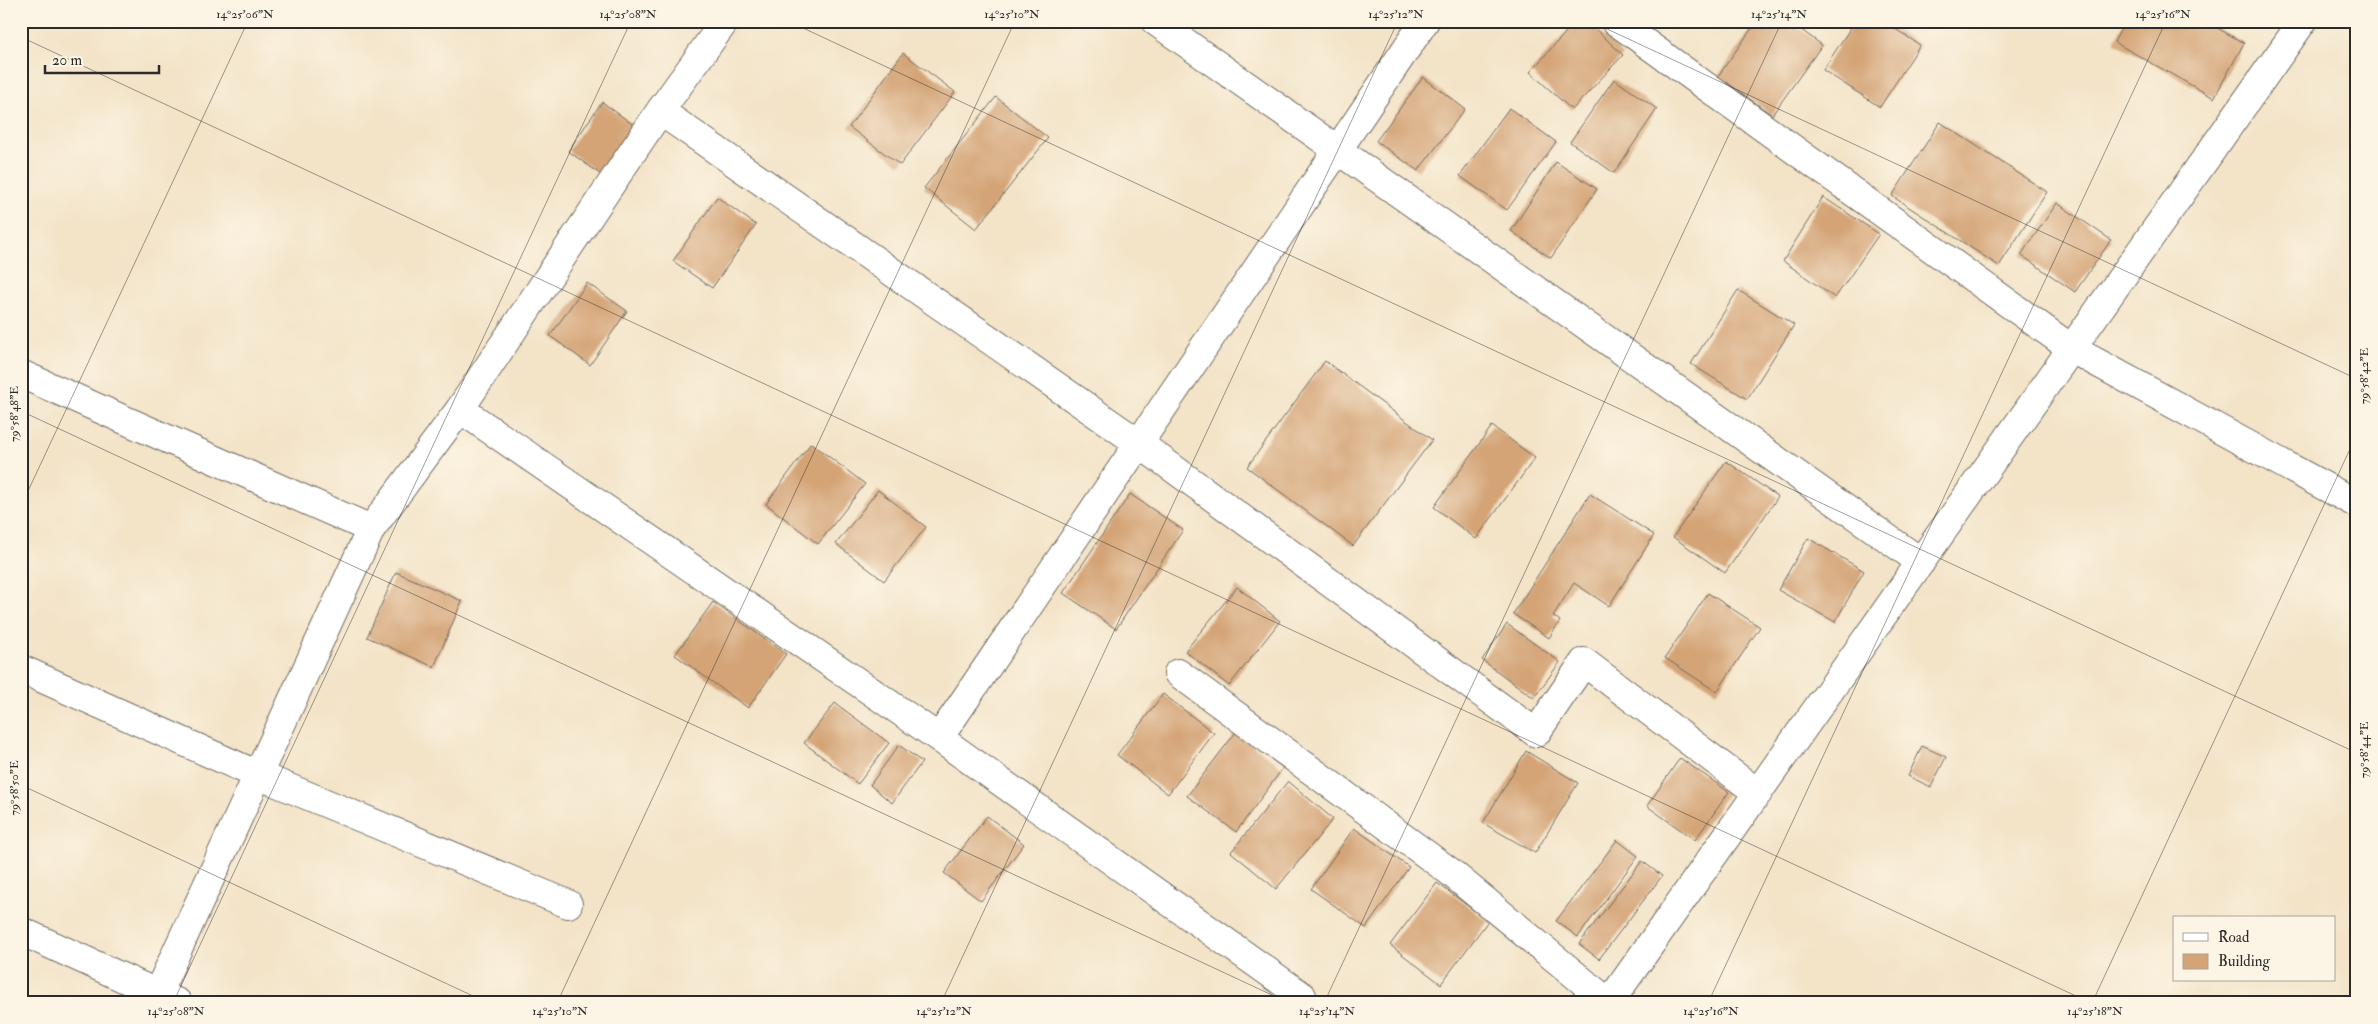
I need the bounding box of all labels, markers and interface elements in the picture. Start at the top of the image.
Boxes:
text: 14°25'06"N [216,7,274,22]
text: 14°25'08"N [599,7,657,22]
text: 14°25'10"N [984,7,1040,22]
text: 14°25'12"N [1368,7,1424,22]
text: 14°25'14"N [1751,7,1807,22]
text: 14°25'16"N [2135,7,2191,22]
scale bar [45,42,159,74]
text: 20 m [52,51,82,70]
text: 79°58'42"E [2357,347,2372,404]
text: 79°58'48"E [7,386,22,442]
text: 79°58'44"E [2357,721,2372,778]
text: 79°58'50"E [7,760,22,816]
legend [2173,916,2336,982]
text: Road [2218,928,2250,947]
text: Building [2218,952,2270,971]
text: 14°25'08"N [147,1004,205,1019]
text: 14°25'10"N [532,1004,588,1019]
text: 14°25'12"N [916,1004,972,1019]
text: 14°25'14"N [1299,1004,1355,1019]
text: 14°25'16"N [1683,1004,1739,1019]
text: 14°25'18"N [2067,1004,2123,1019]

